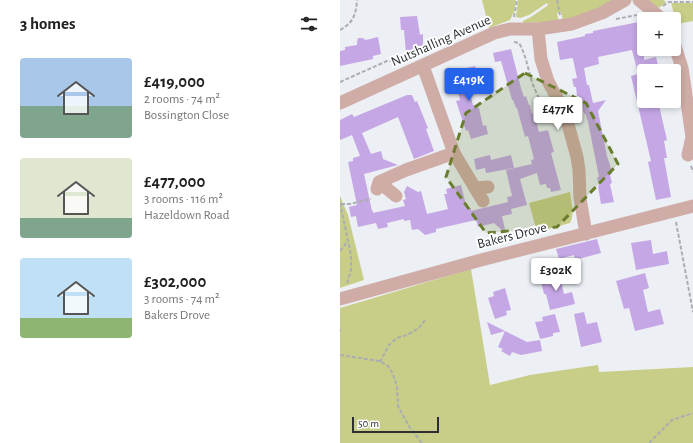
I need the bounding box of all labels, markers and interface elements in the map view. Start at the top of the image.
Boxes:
map controls [637,12,681,108]
button: + [637,12,681,56]
icon: filters [298,13,320,35]
street label: Nutshalling Avenue [389,13,493,69]
text: 3 homes [20,15,76,32]
button: − [637,64,681,108]
pin: £419K [441,68,497,102]
text: £419,000 [144,73,205,90]
icon: home [52,74,100,122]
text: £419K [454,74,484,87]
text: 2 rooms · 74 m² [144,93,220,106]
pin: £477K [530,97,586,131]
text: £477K [542,103,574,116]
text: Bossington Close [144,109,229,122]
text: £477,000 [144,173,205,190]
icon: home [52,174,100,222]
text: 3 rooms · 116 m² [144,193,223,206]
text: Hazeldown Road [144,209,229,222]
street label: Bakers Drove [476,221,548,251]
pin: £302K [528,258,584,292]
text: £302K [540,264,572,277]
text: £302,000 [144,273,206,290]
icon: home [52,274,100,322]
text: 3 rooms · 74 m² [144,293,220,306]
text: Bakers Drove [144,309,210,322]
scale bar [352,415,439,434]
text: 50 m [358,418,379,429]

